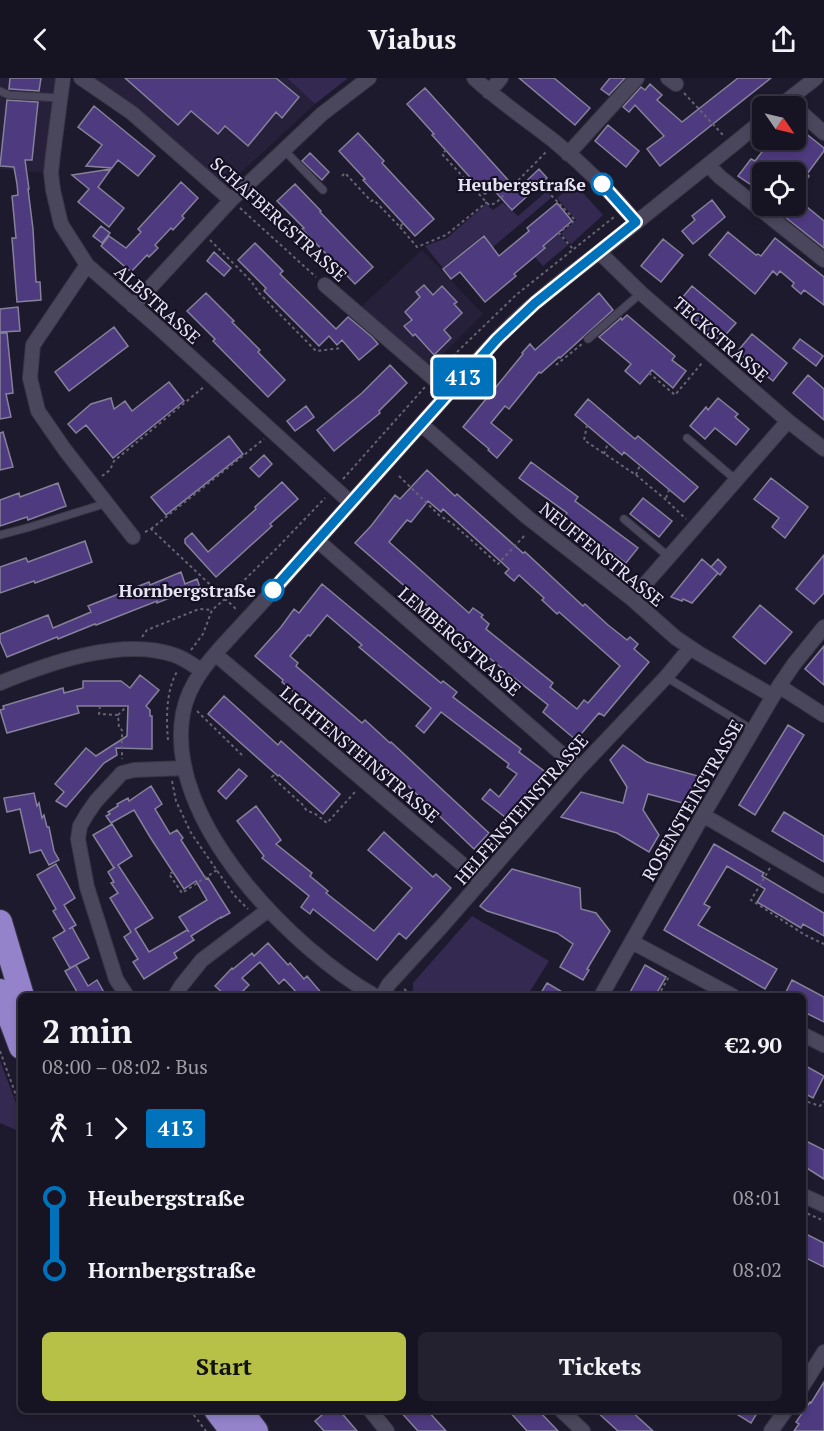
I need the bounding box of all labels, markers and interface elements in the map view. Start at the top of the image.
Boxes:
text: Viabus [368,21,456,57]
icon: back [24,23,57,56]
icon: share [767,23,800,56]
north arrow [752,96,806,150]
map controls [752,96,806,216]
street label: SCHAFBERGSTRASSE [206,151,352,287]
button: locate [752,162,806,216]
place label: Heubergstraße [458,172,586,196]
marker: Heubergstraße [591,173,613,195]
street label: ALBSTRASSE [110,259,206,349]
street label: TECKSTRASSE [668,291,774,387]
line badge: 413 [428,358,498,396]
text: 413 [445,363,481,391]
street label: NEUFFENSTRASSE [535,496,669,612]
place label: Hornbergstraße [119,578,256,602]
marker: Hornbergstraße [262,579,284,601]
street label: LEMBERGSTRASSE [394,581,526,701]
street label: LICHTENSTEINSTRASSE [275,680,445,828]
street label: ROSENSTEINSTRASSE [636,715,748,885]
street label: HELFENSTEINSTRASSE [449,729,593,889]
text: 2 min [42,1009,132,1052]
text: €2.90 [726,1030,782,1059]
text: 08:00 – 08:02 · Bus [42,1053,208,1080]
icon: walk [42,1112,75,1145]
icon: forward [104,1112,137,1145]
text: 413 [158,1114,193,1142]
text: 1 [84,1115,95,1142]
text: Heubergstraße [88,1183,245,1212]
text: 08:01 [733,1184,782,1211]
text: Hornbergstraße [88,1255,256,1284]
text: 08:02 [733,1256,782,1283]
button: Start [42,1332,406,1401]
button: Tickets [418,1332,782,1401]

